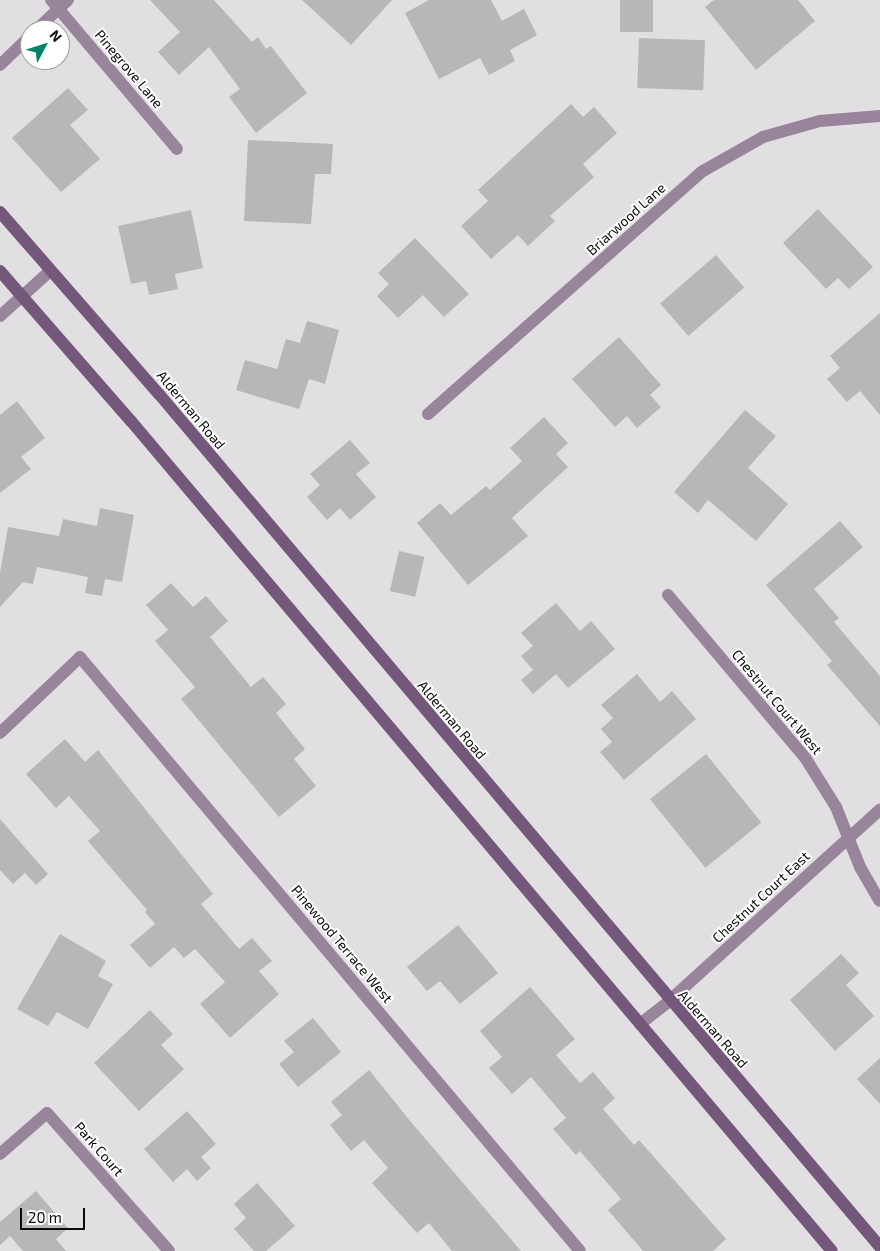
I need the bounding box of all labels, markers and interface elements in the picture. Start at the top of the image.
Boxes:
north arrow [20,20,70,70]
text: N [46,26,66,45]
street label: Pinegrove Lane [91,26,167,112]
street label: Briarwood Lane [583,179,669,259]
street label: Alderman Road [153,367,229,453]
street label: Chestnut Court West [728,646,826,758]
street label: Alderman Road [414,677,490,763]
street label: Chestnut Court East [709,848,813,946]
street label: Pinewood Terrace West [288,881,396,1007]
street label: Alderman Road [675,987,751,1071]
street label: Park Court [71,1118,127,1180]
scale bar [22,1198,88,1230]
text: 20 m [28,1208,62,1226]

